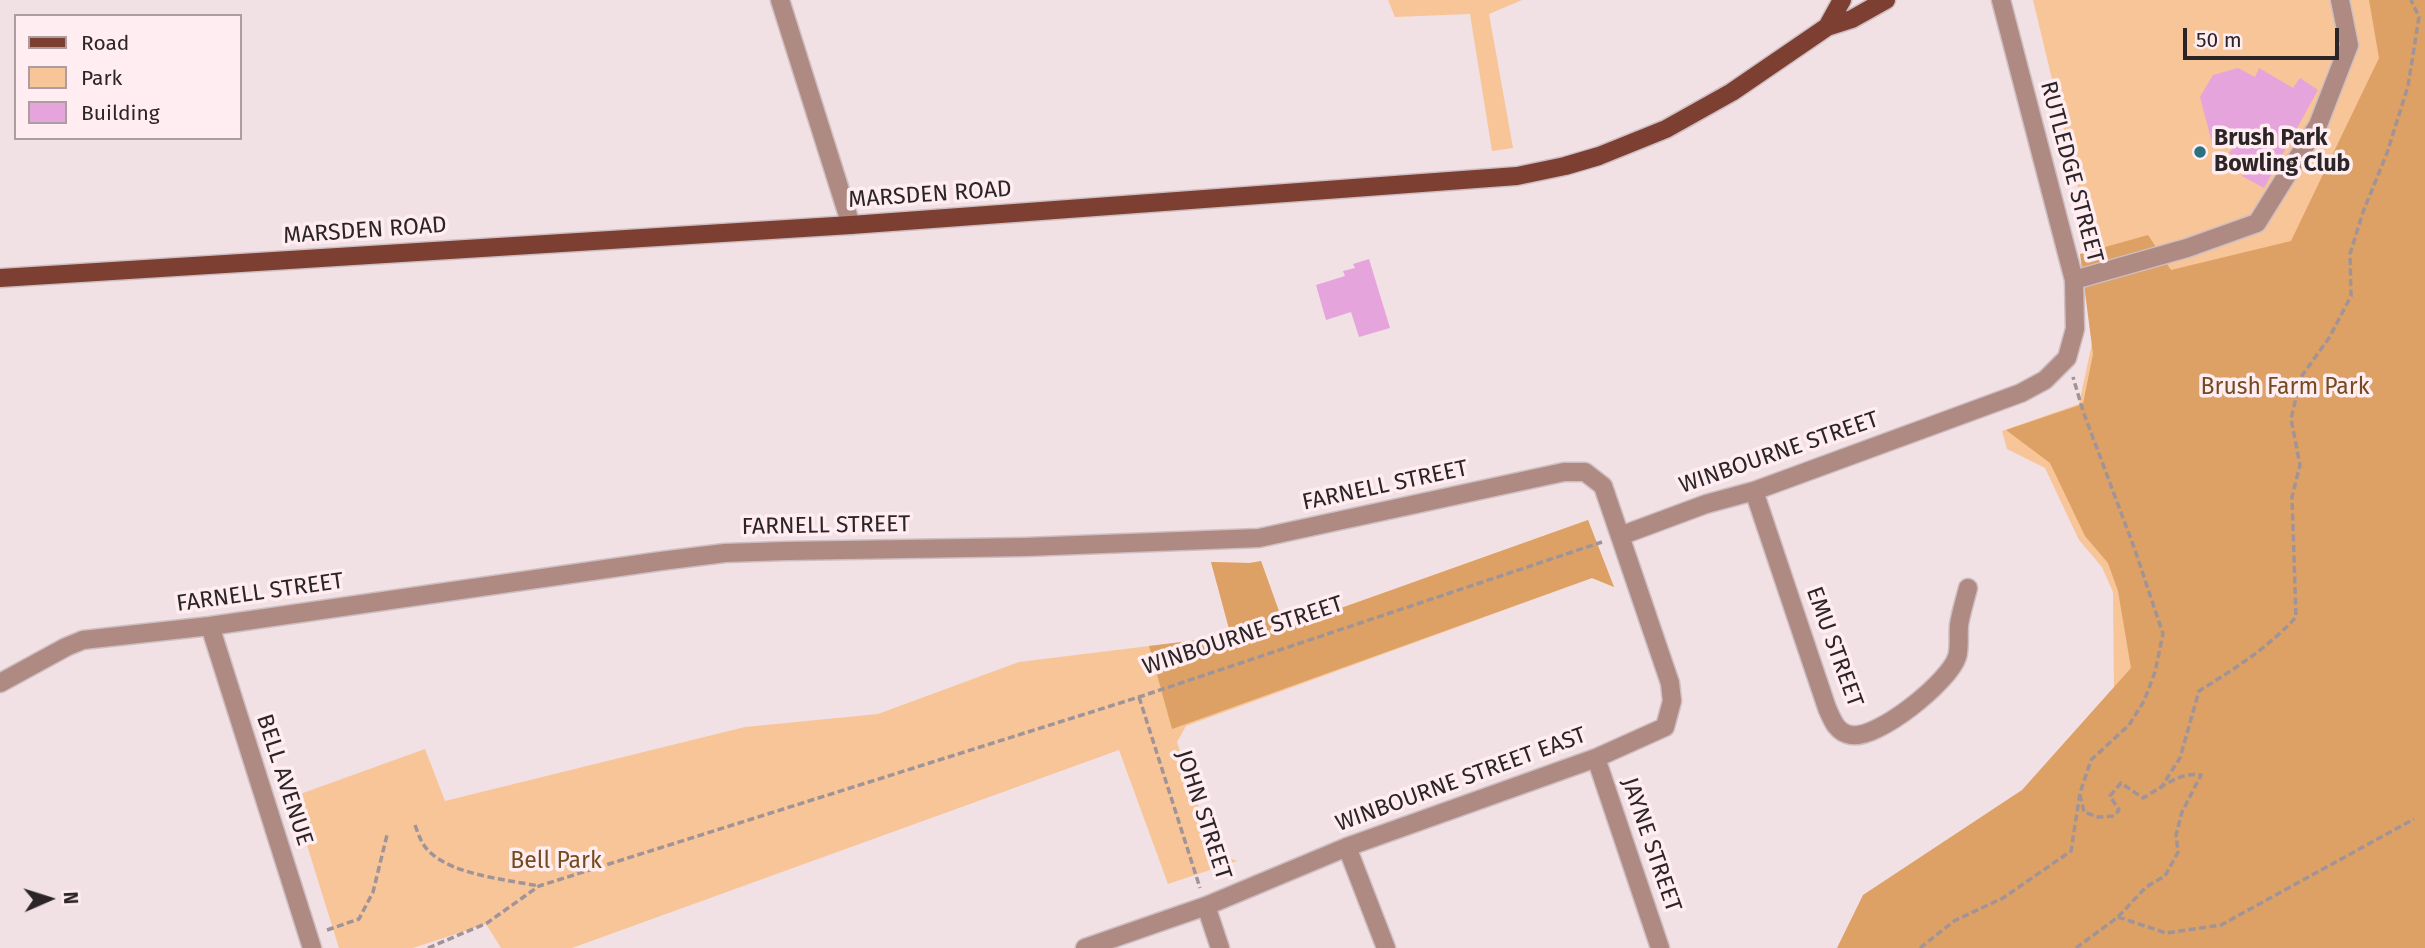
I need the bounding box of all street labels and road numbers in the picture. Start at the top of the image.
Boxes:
street label: RUTLEDGE STREET [2034,78,2108,266]
street label: MARSDEN ROAD [847,176,1013,214]
street label: MARSDEN ROAD [282,212,448,250]
street label: WINBOURNE STREET [1676,406,1882,500]
street label: FARNELL STREET [1300,455,1470,517]
street label: FARNELL STREET [741,511,911,541]
street label: FARNELL STREET [175,568,345,618]
street label: EMU STREET [1800,583,1868,711]
street label: WINBOURNE STREET [1139,591,1347,681]
street label: BELL AVENUE [250,711,318,849]
street label: WINBOURNE STREET EAST [1332,722,1590,838]
street label: JOHN STREET [1169,747,1237,883]
street label: JAYNE STREET [1615,774,1687,916]

